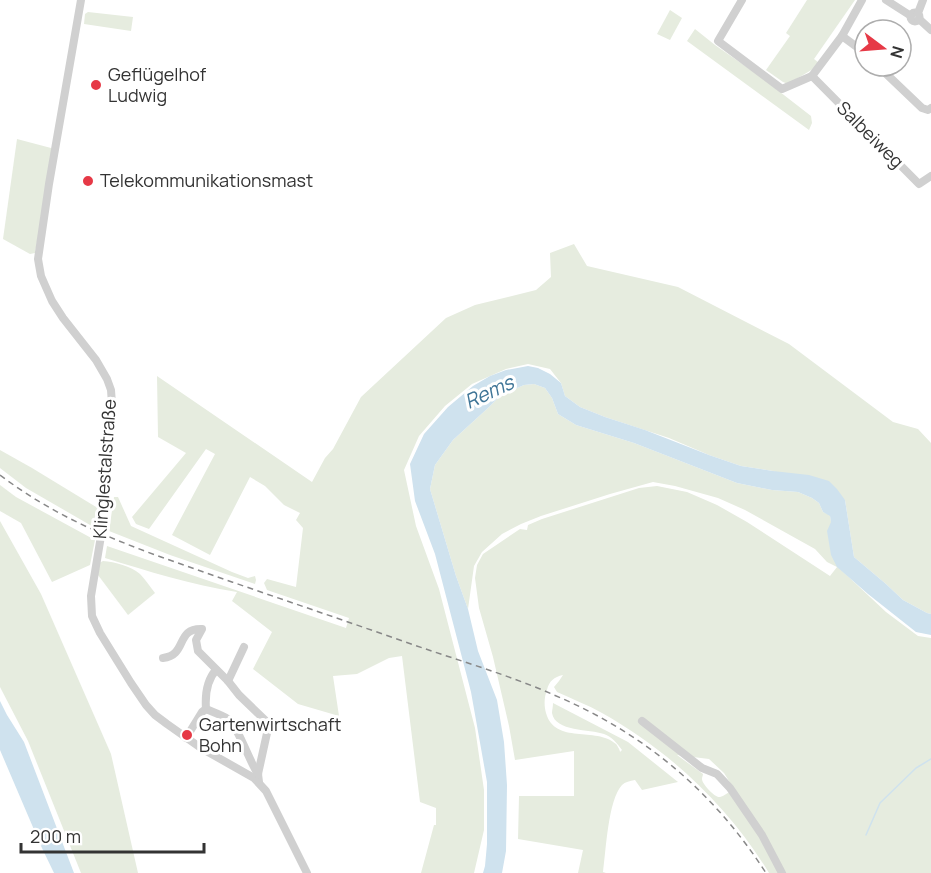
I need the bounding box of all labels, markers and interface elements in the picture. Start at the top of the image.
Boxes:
north arrow [853,18,913,78]
text: N [885,44,910,61]
place label: Geflügelhof Ludwig [108,62,207,107]
marker: Geflügelhof Ludwig [89,78,103,92]
street label: Salbeiweg [832,96,909,173]
place label: Telekommunikationsmast [100,168,313,192]
marker: Telekommunikationsmast [81,174,95,188]
water label: Rems [460,368,519,415]
street label: Klinglestalstraße [87,398,121,540]
place label: Gartenwirtschaft Bohn [199,712,341,757]
marker: Gartenwirtschaft Bohn [180,728,194,742]
scale bar [21,816,204,854]
text: 200 m [30,824,81,848]

